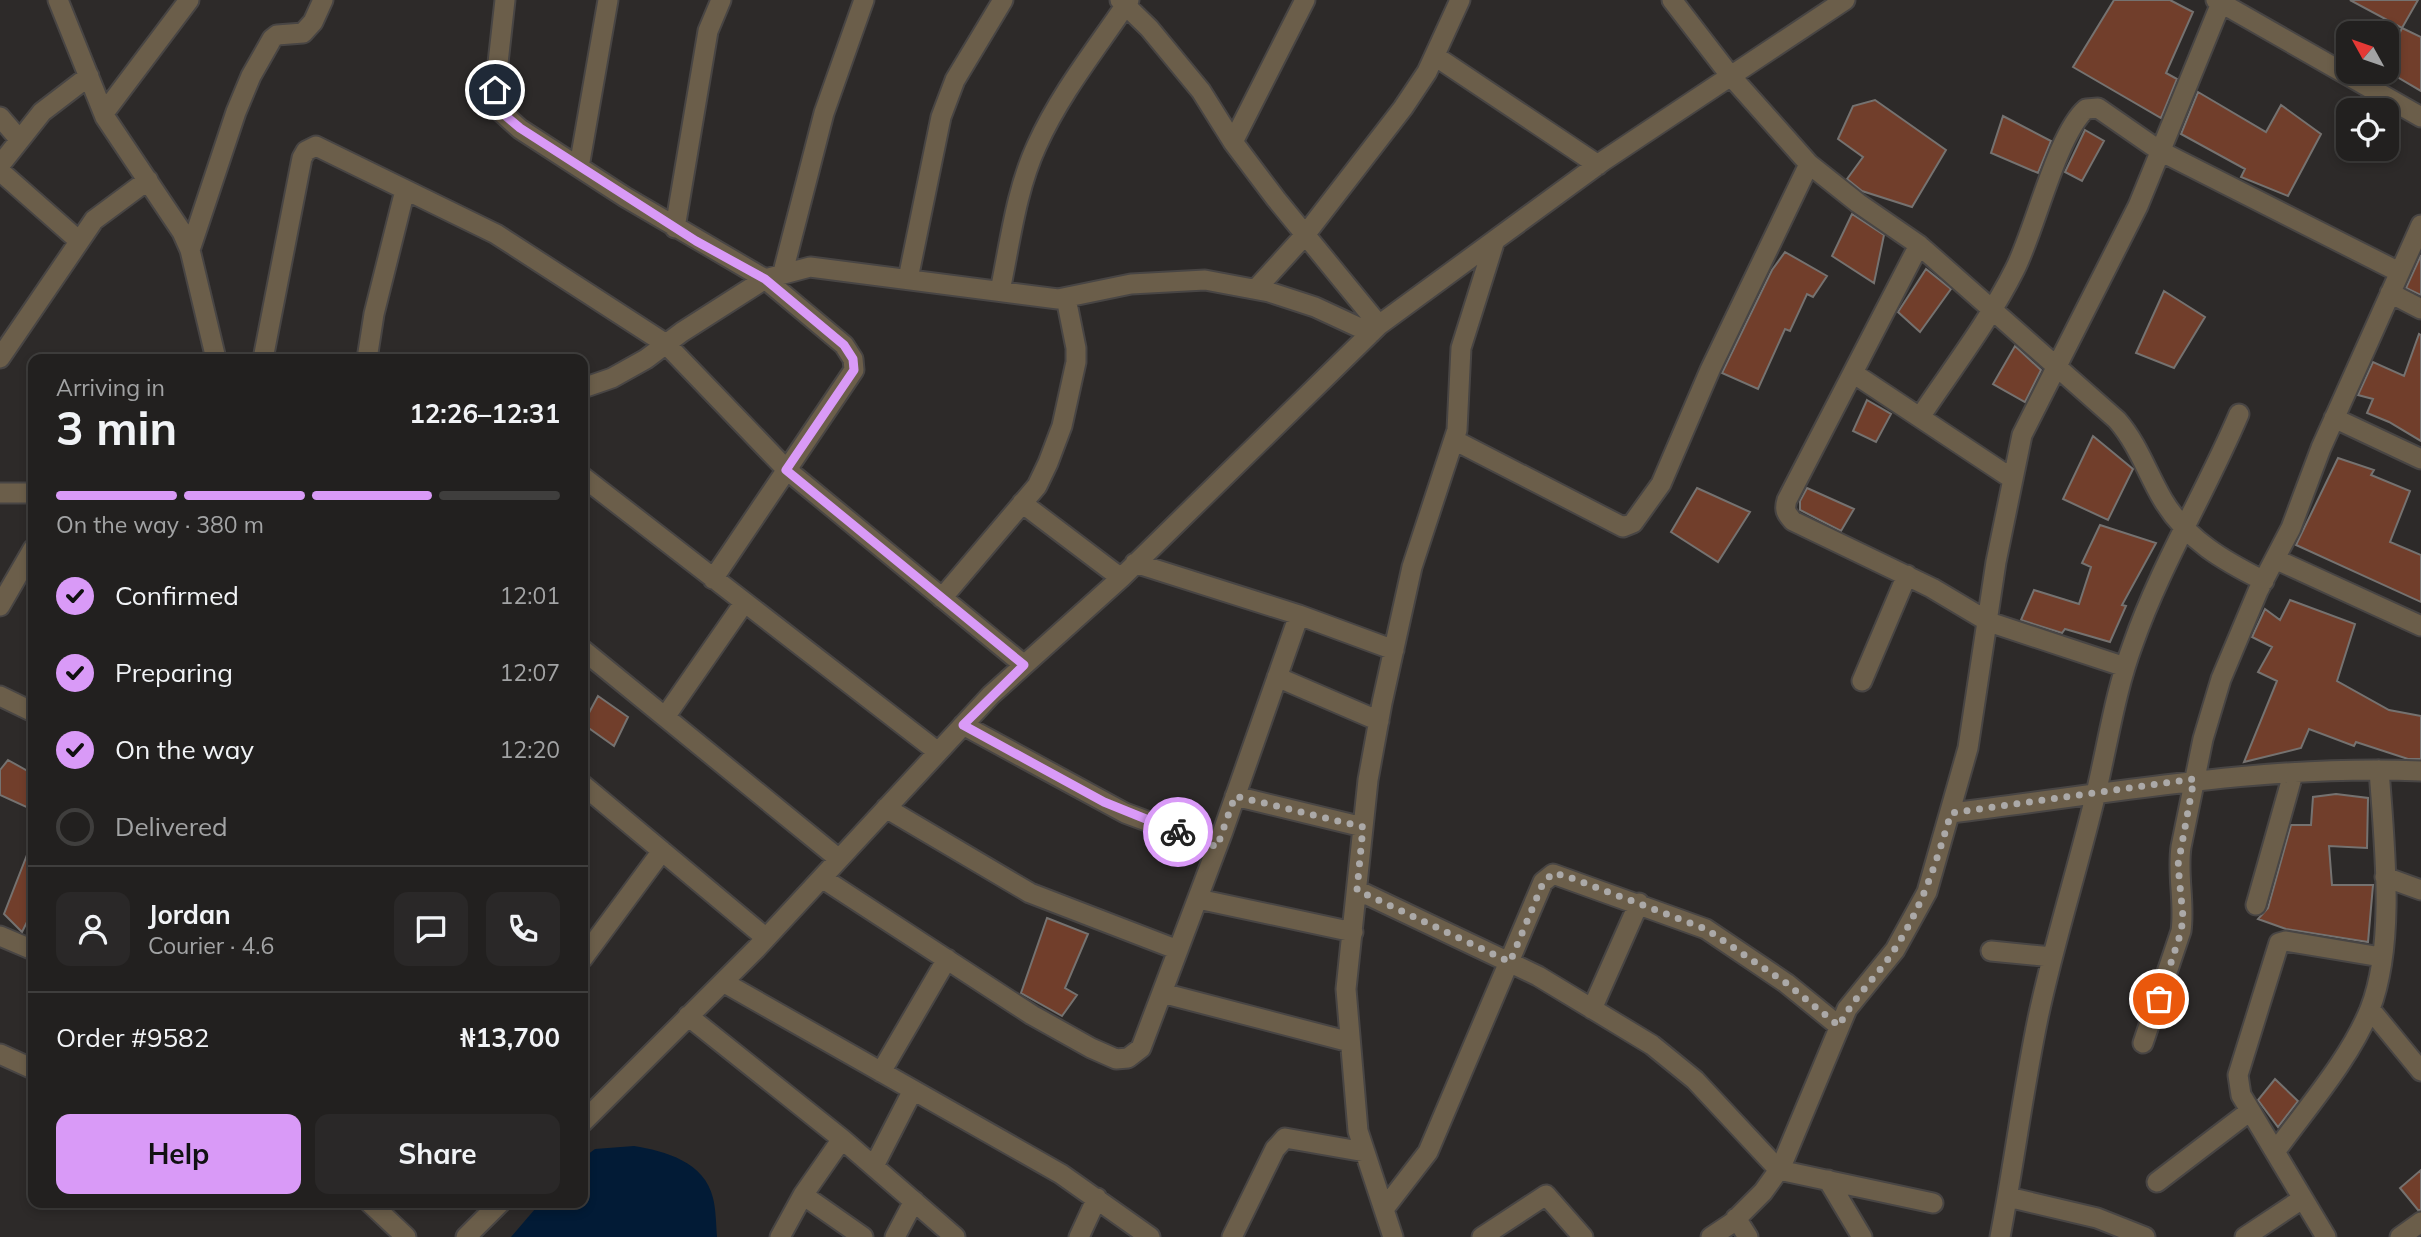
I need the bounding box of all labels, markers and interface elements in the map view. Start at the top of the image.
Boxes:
north arrow [2336,21,2399,84]
map controls [2336,21,2399,161]
pin [465,60,525,120]
icon: home [476,71,514,109]
button: locate [2336,98,2399,161]
text: Arriving in [56,373,165,402]
text: 12:26–12:31 [409,397,560,430]
text: 3 min [56,399,177,457]
text: On the way · 380 m [56,510,264,539]
icon: check [56,577,94,615]
text: Confirmed [115,579,239,612]
text: 12:01 [500,581,560,610]
icon: check [56,654,94,692]
text: Preparing [115,656,233,689]
text: 12:07 [500,658,560,687]
icon: check [56,731,94,769]
text: On the way [115,733,254,766]
text: 12:20 [500,735,560,764]
courier [1143,797,1213,867]
text: Delivered [115,810,228,843]
icon: bike [1159,813,1197,851]
button: person [56,892,130,966]
button: chat [394,892,468,966]
button: phone [486,892,560,966]
text: Jordan [148,898,231,931]
text: Courier · 4.6 [148,931,274,960]
pin [2129,969,2189,1029]
icon: bag [2140,980,2178,1018]
text: Order #9582 [56,1021,209,1054]
text: ₦13,700 [460,1021,560,1054]
button: Help [56,1114,301,1194]
button: Share [315,1114,560,1194]

